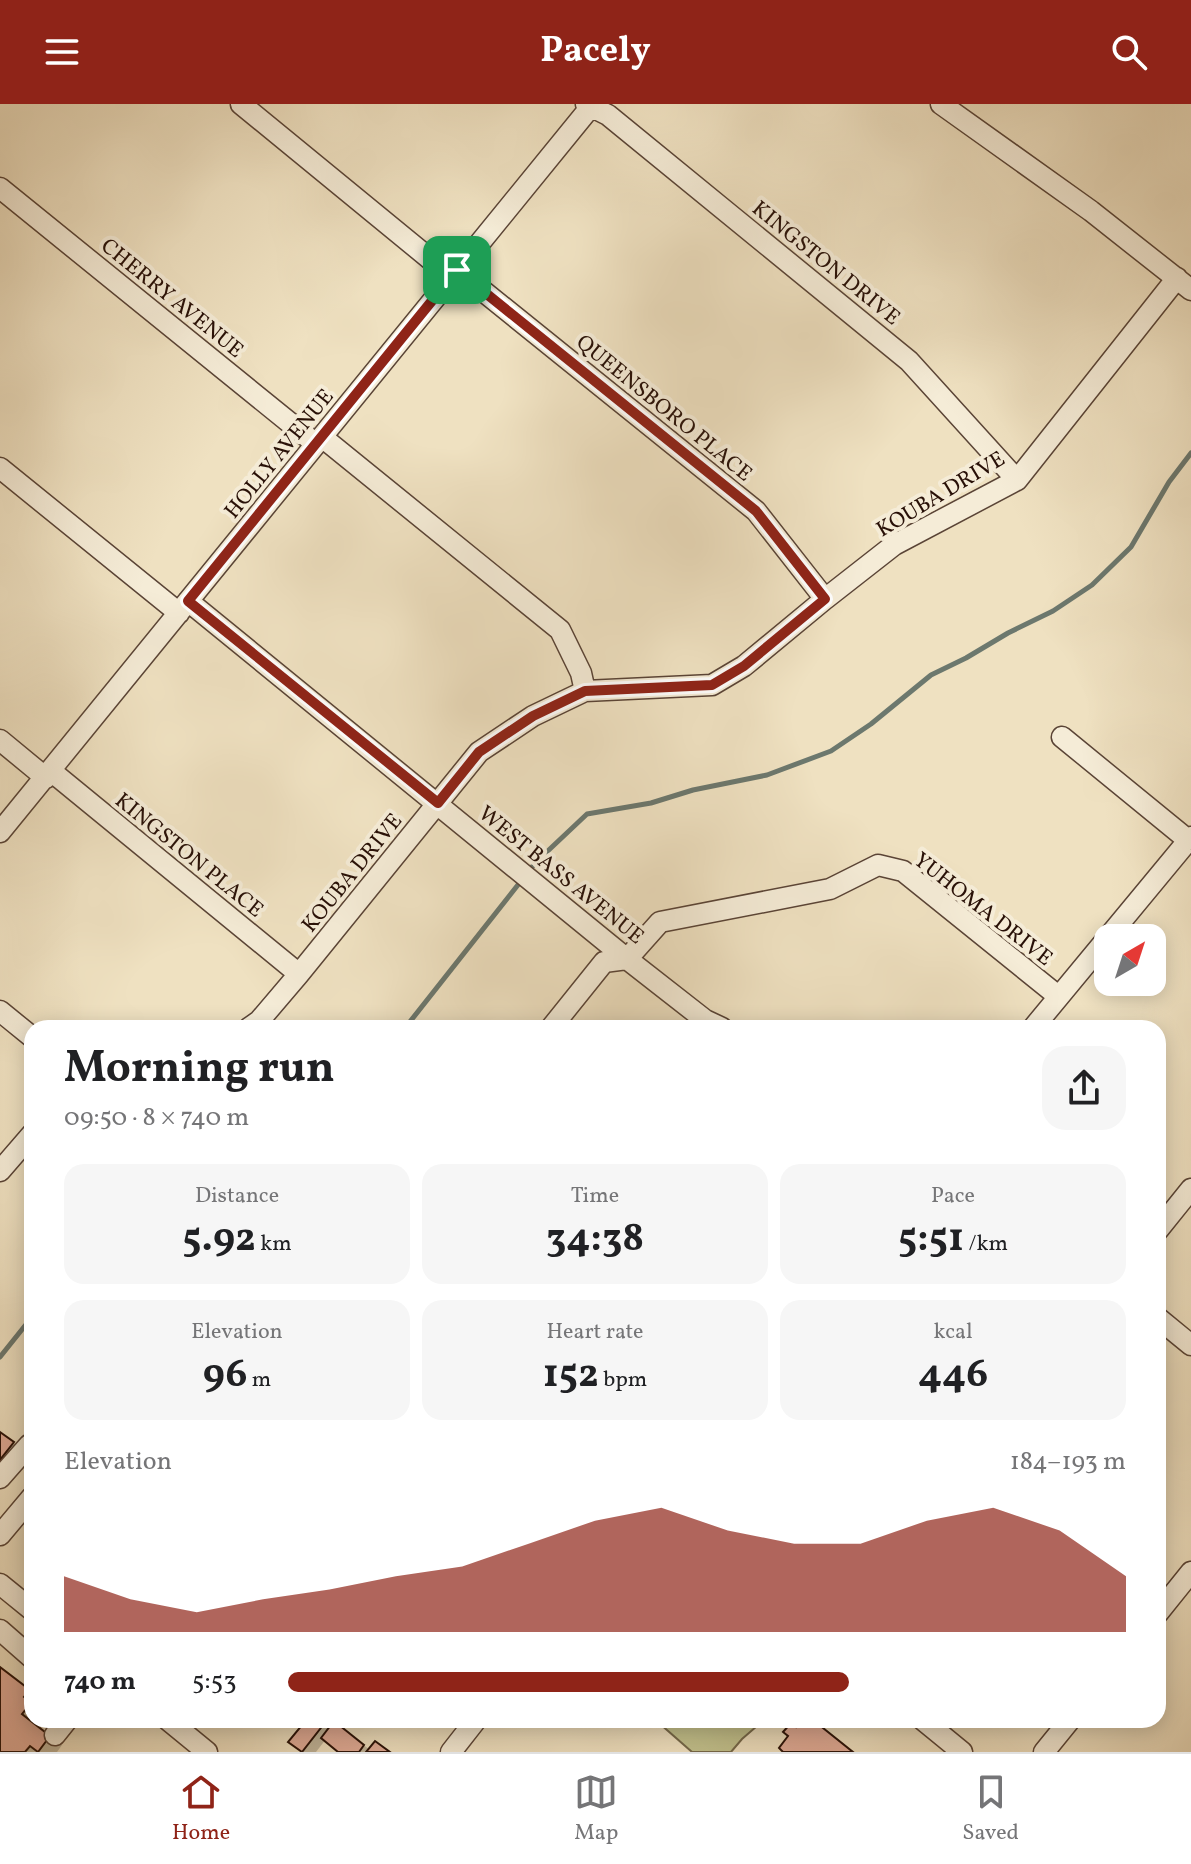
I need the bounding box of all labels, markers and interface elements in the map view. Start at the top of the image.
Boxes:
text: Pacely [540,27,651,77]
icon: menu [40,30,84,74]
icon: search [1107,30,1151,74]
street label: KINGSTON DRIVE [745,194,906,334]
street label: CHERRY AVENUE [93,232,249,366]
pin [423,236,491,304]
icon: arrive [435,248,479,292]
street label: QUEENSBORO PLACE [569,328,758,490]
street label: HOLLY AVENUE [218,383,342,526]
street label: KOUBA DRIVE [871,444,1012,546]
street label: KINGSTON PLACE [107,786,270,926]
street label: WEST BASS AVENUE [471,799,650,953]
street label: KOUBA DRIVE [295,807,411,940]
street label: YUHOMA DRIVE [906,846,1059,974]
north arrow [1094,924,1166,996]
map controls [1094,924,1166,996]
text: Morning run [64,1039,335,1100]
button: share [1042,1046,1126,1130]
text: 09:50 · 8 × 740 m [64,1100,249,1136]
text: Distance [195,1181,279,1212]
text: Time [571,1181,619,1212]
text: Pace [931,1181,975,1212]
text: 5.92 [182,1212,256,1268]
text: 34:38 [546,1212,644,1268]
text: 5:51 [898,1212,964,1268]
text: km [256,1229,292,1260]
text: /km [964,1229,1008,1260]
text: Elevation [191,1317,283,1348]
text: Heart rate [546,1317,644,1348]
text: kcal [933,1317,973,1348]
text: 96 [203,1348,247,1404]
text: 152 [543,1348,599,1404]
text: 446 [918,1348,988,1404]
text: m [247,1365,271,1396]
text: bpm [599,1365,647,1396]
text: Elevation [64,1444,172,1480]
text: 184–193 m [1010,1444,1126,1480]
text: 740 m [64,1664,136,1700]
text: 5:53 [192,1664,237,1700]
tab: Home [172,1770,230,1849]
tab: Map [574,1770,618,1849]
tab: Saved [962,1770,1019,1849]

